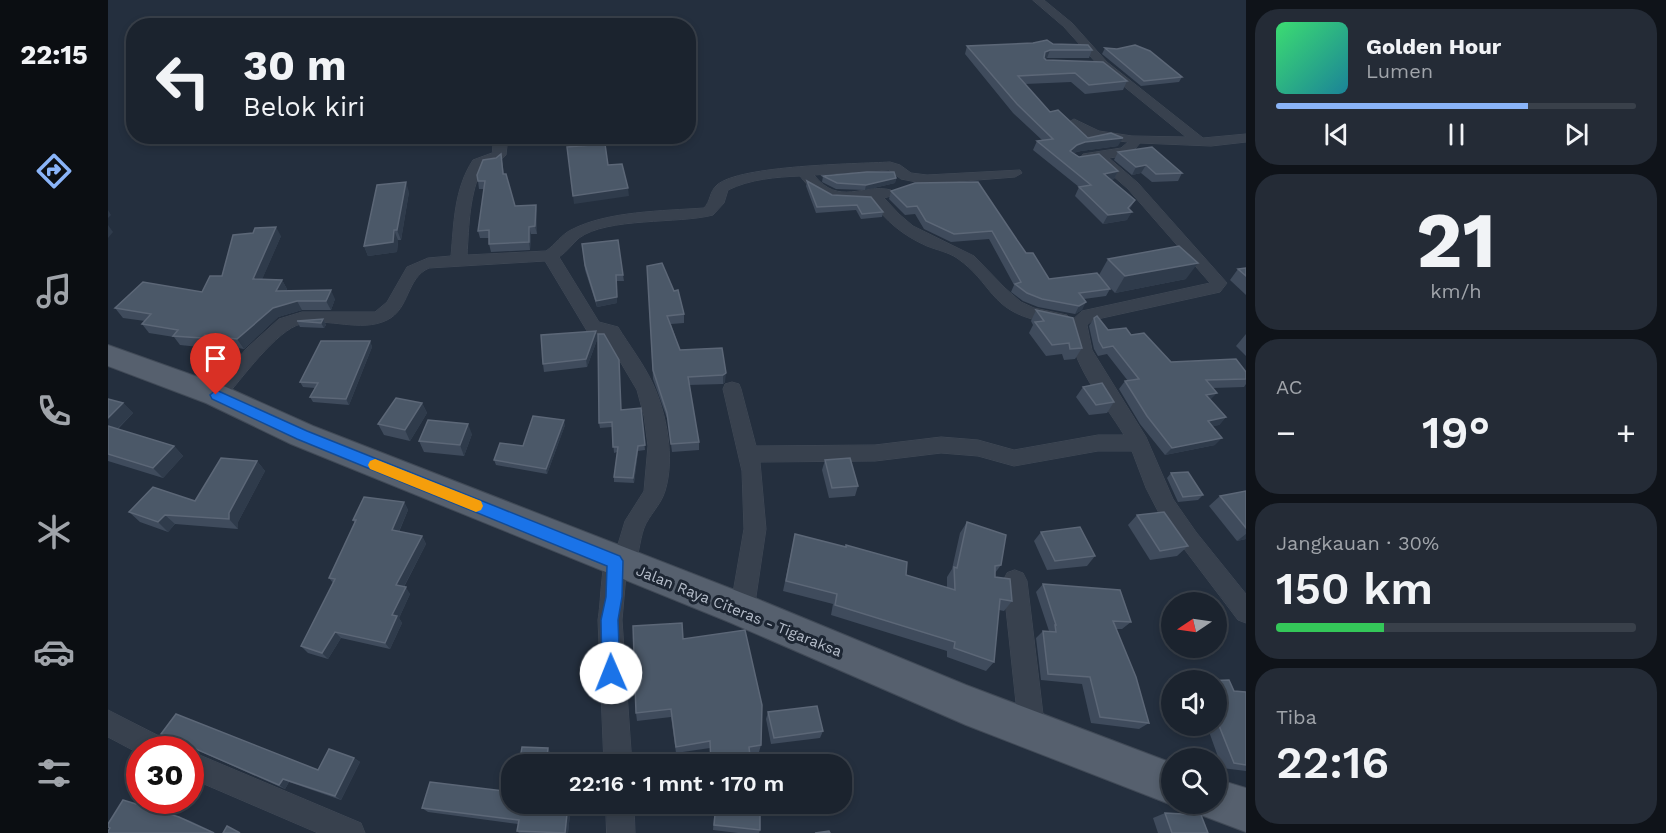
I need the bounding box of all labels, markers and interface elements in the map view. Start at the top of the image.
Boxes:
text: Golden Hour [1366,34,1501,59]
text: 22:15 [20,39,88,71]
text: 30 m [243,41,347,90]
icon: left [144,42,222,120]
text: Lumen [1366,59,1433,83]
text: Belok kiri [243,91,365,123]
icon: previous [1320,118,1353,151]
icon: pause [1440,118,1473,151]
icon: next [1560,118,1593,151]
icon: directions [33,150,75,192]
text: 21 [1416,194,1496,286]
icon: music [33,270,75,312]
text: km/h [1430,279,1482,303]
pin [190,333,241,395]
icon: arrive [199,342,232,375]
text: AC [1276,375,1302,399]
icon: phone [33,390,75,432]
text: 19° [1422,406,1490,459]
text: − [1276,413,1296,452]
text: + [1616,413,1636,452]
icon: climate [33,511,75,553]
text: Jangkauan · 30% [1276,531,1439,555]
street label: Jalan Raya Citeras - Tigaraksa [633,561,845,661]
text: 150 km [1276,562,1433,615]
north arrow [1161,592,1227,658]
map controls [1161,592,1227,814]
icon: car [33,631,75,673]
position arrow [579,641,643,705]
button: sound [1161,670,1227,736]
text: Tiba [1276,705,1317,729]
speed limit sign: 30 [126,736,204,814]
text: 22:16 [1276,736,1389,789]
button: search [1161,748,1227,814]
icon: filters [33,752,75,794]
text: 22:16 · 1 mnt · 170 m [569,771,784,796]

